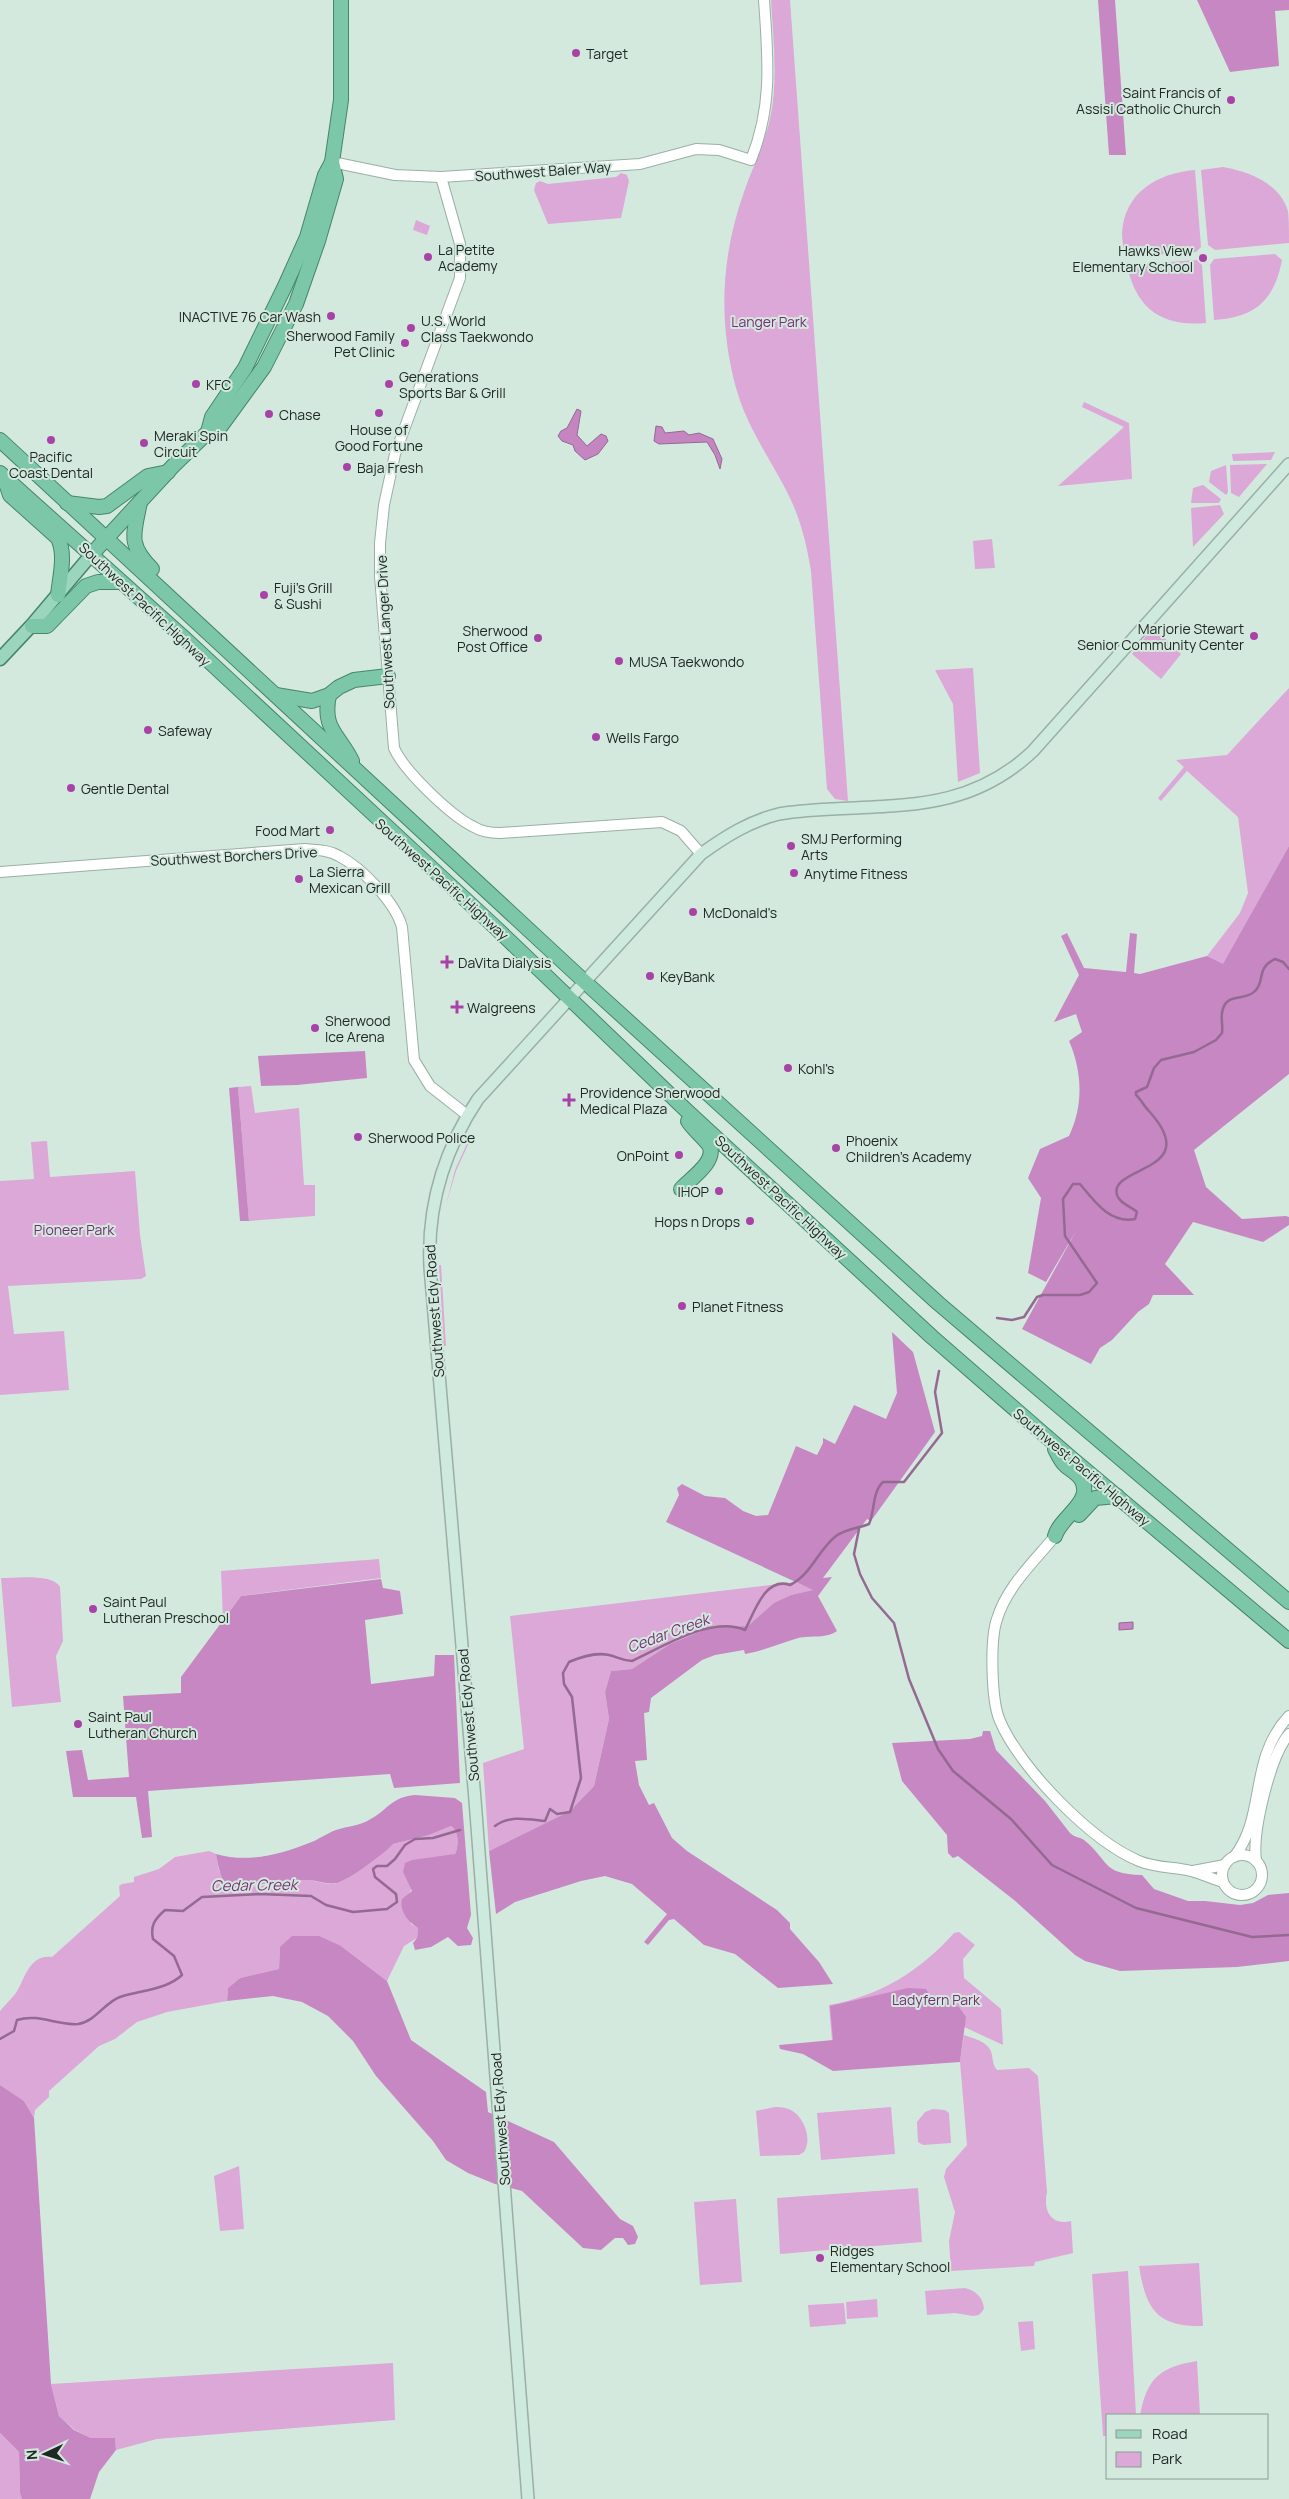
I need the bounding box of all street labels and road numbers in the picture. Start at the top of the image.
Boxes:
street label: Southwest Baler Way [474,157,612,185]
street label: Southwest Pacific Highway [75,538,215,671]
street label: Southwest Langer Drive [371,555,399,709]
street label: Southwest Pacific Highway [371,814,513,945]
street label: Southwest Borchers Drive [150,842,318,870]
street label: Southwest Pacific Highway [711,1131,851,1264]
street label: Southwest Edy Road [420,1244,448,1378]
street label: Southwest Pacific Highway [1009,1404,1155,1531]
street label: Southwest Edy Road [453,1648,483,1782]
street label: Southwest Edy Road [486,2052,514,2186]

